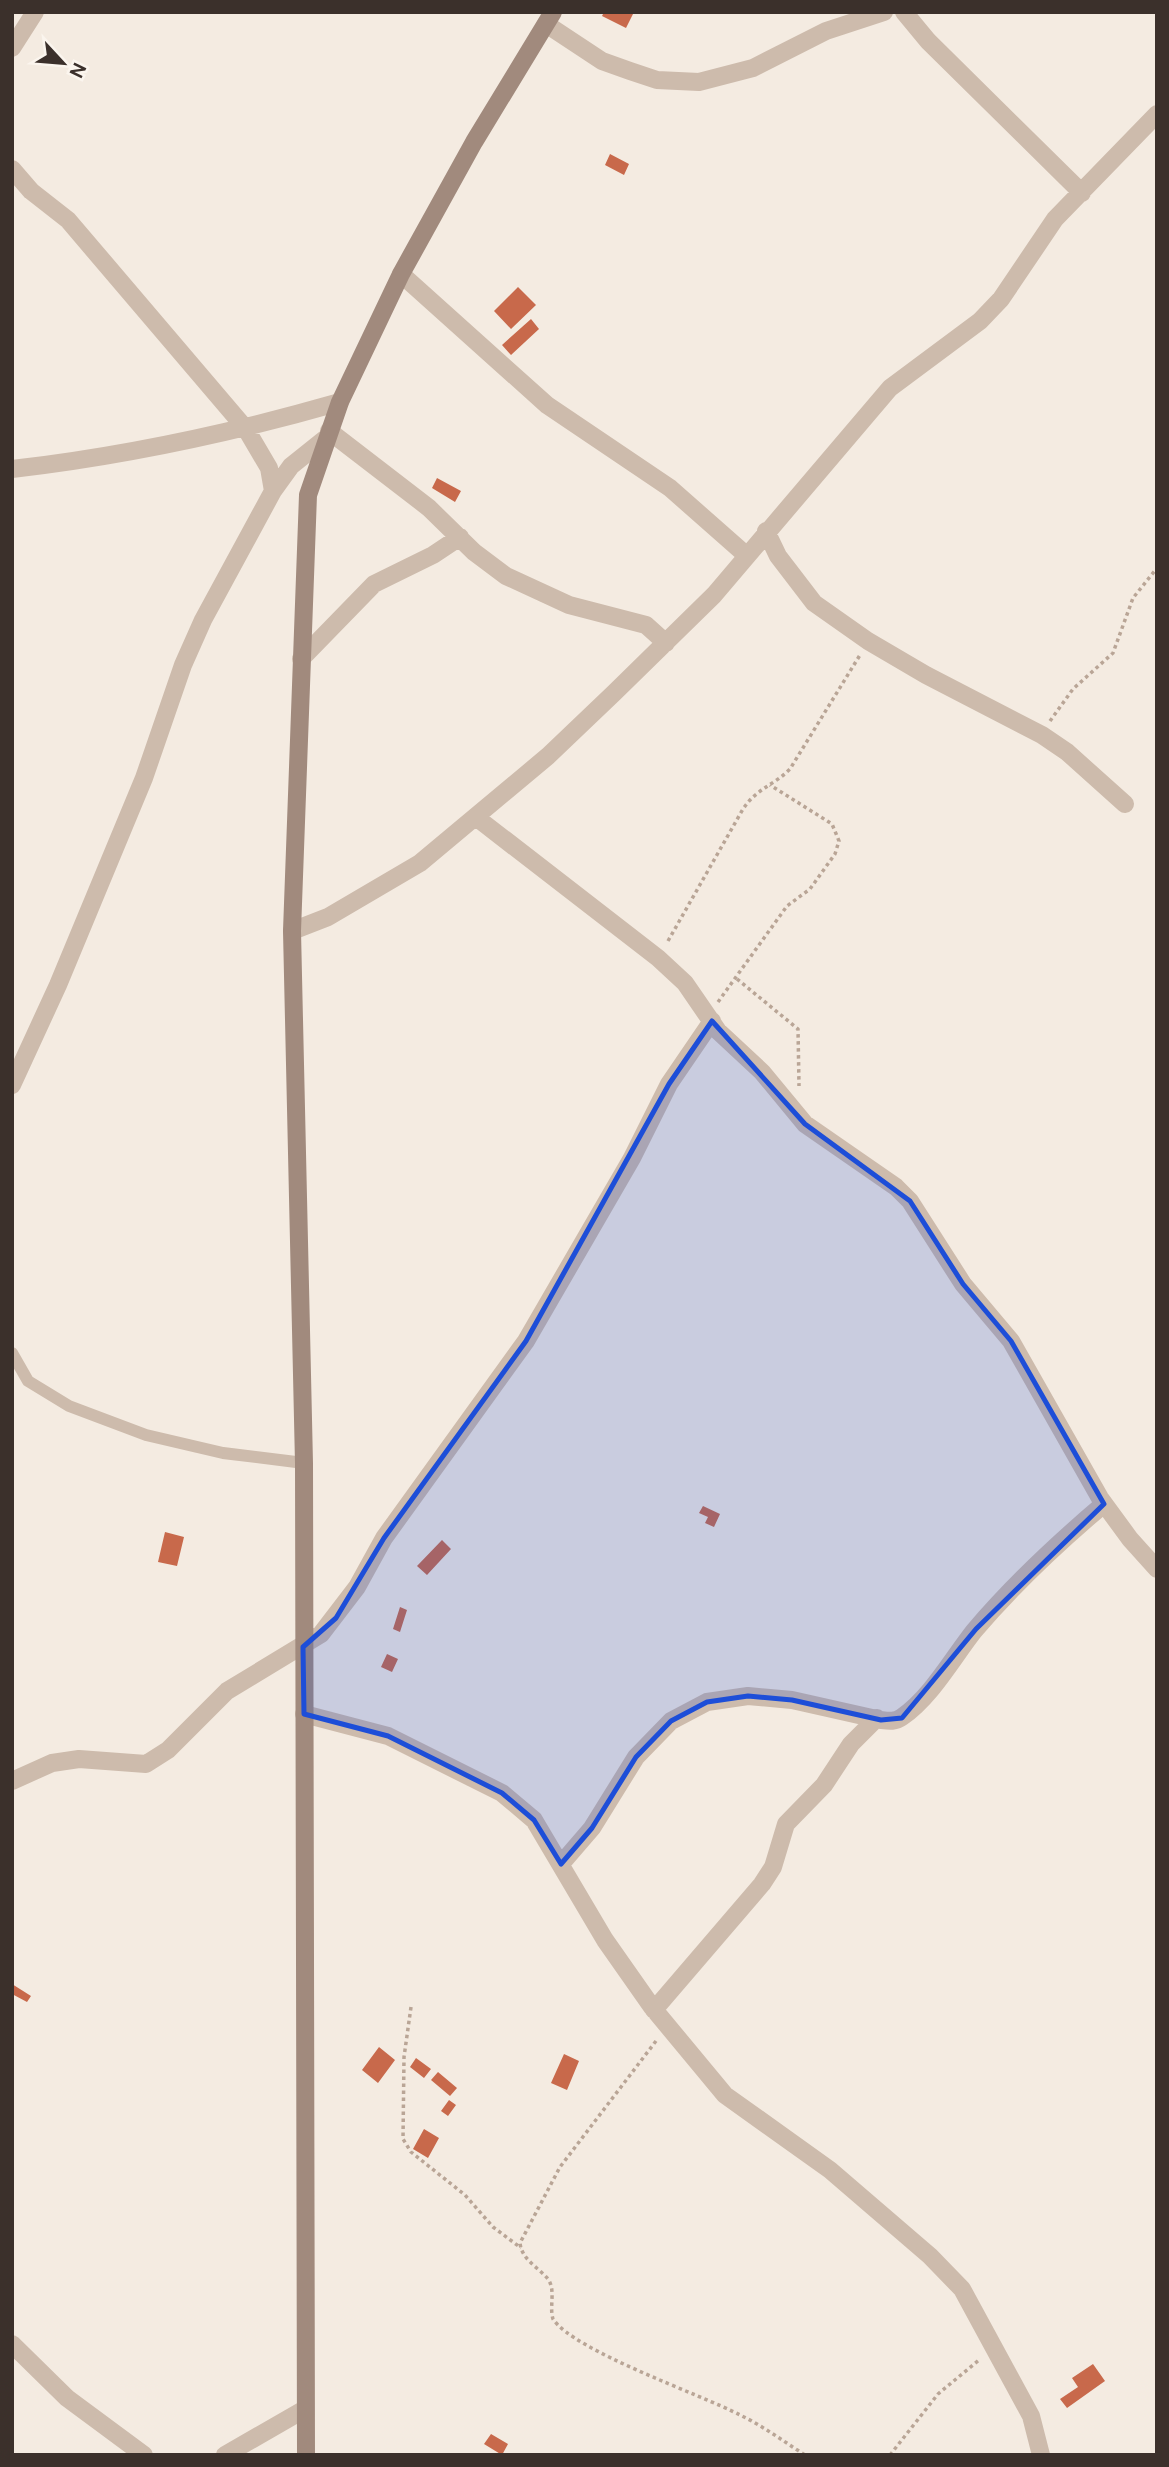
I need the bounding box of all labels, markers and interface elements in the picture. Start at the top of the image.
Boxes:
north arrow [28,28,98,98]
text: N [64,59,92,82]

